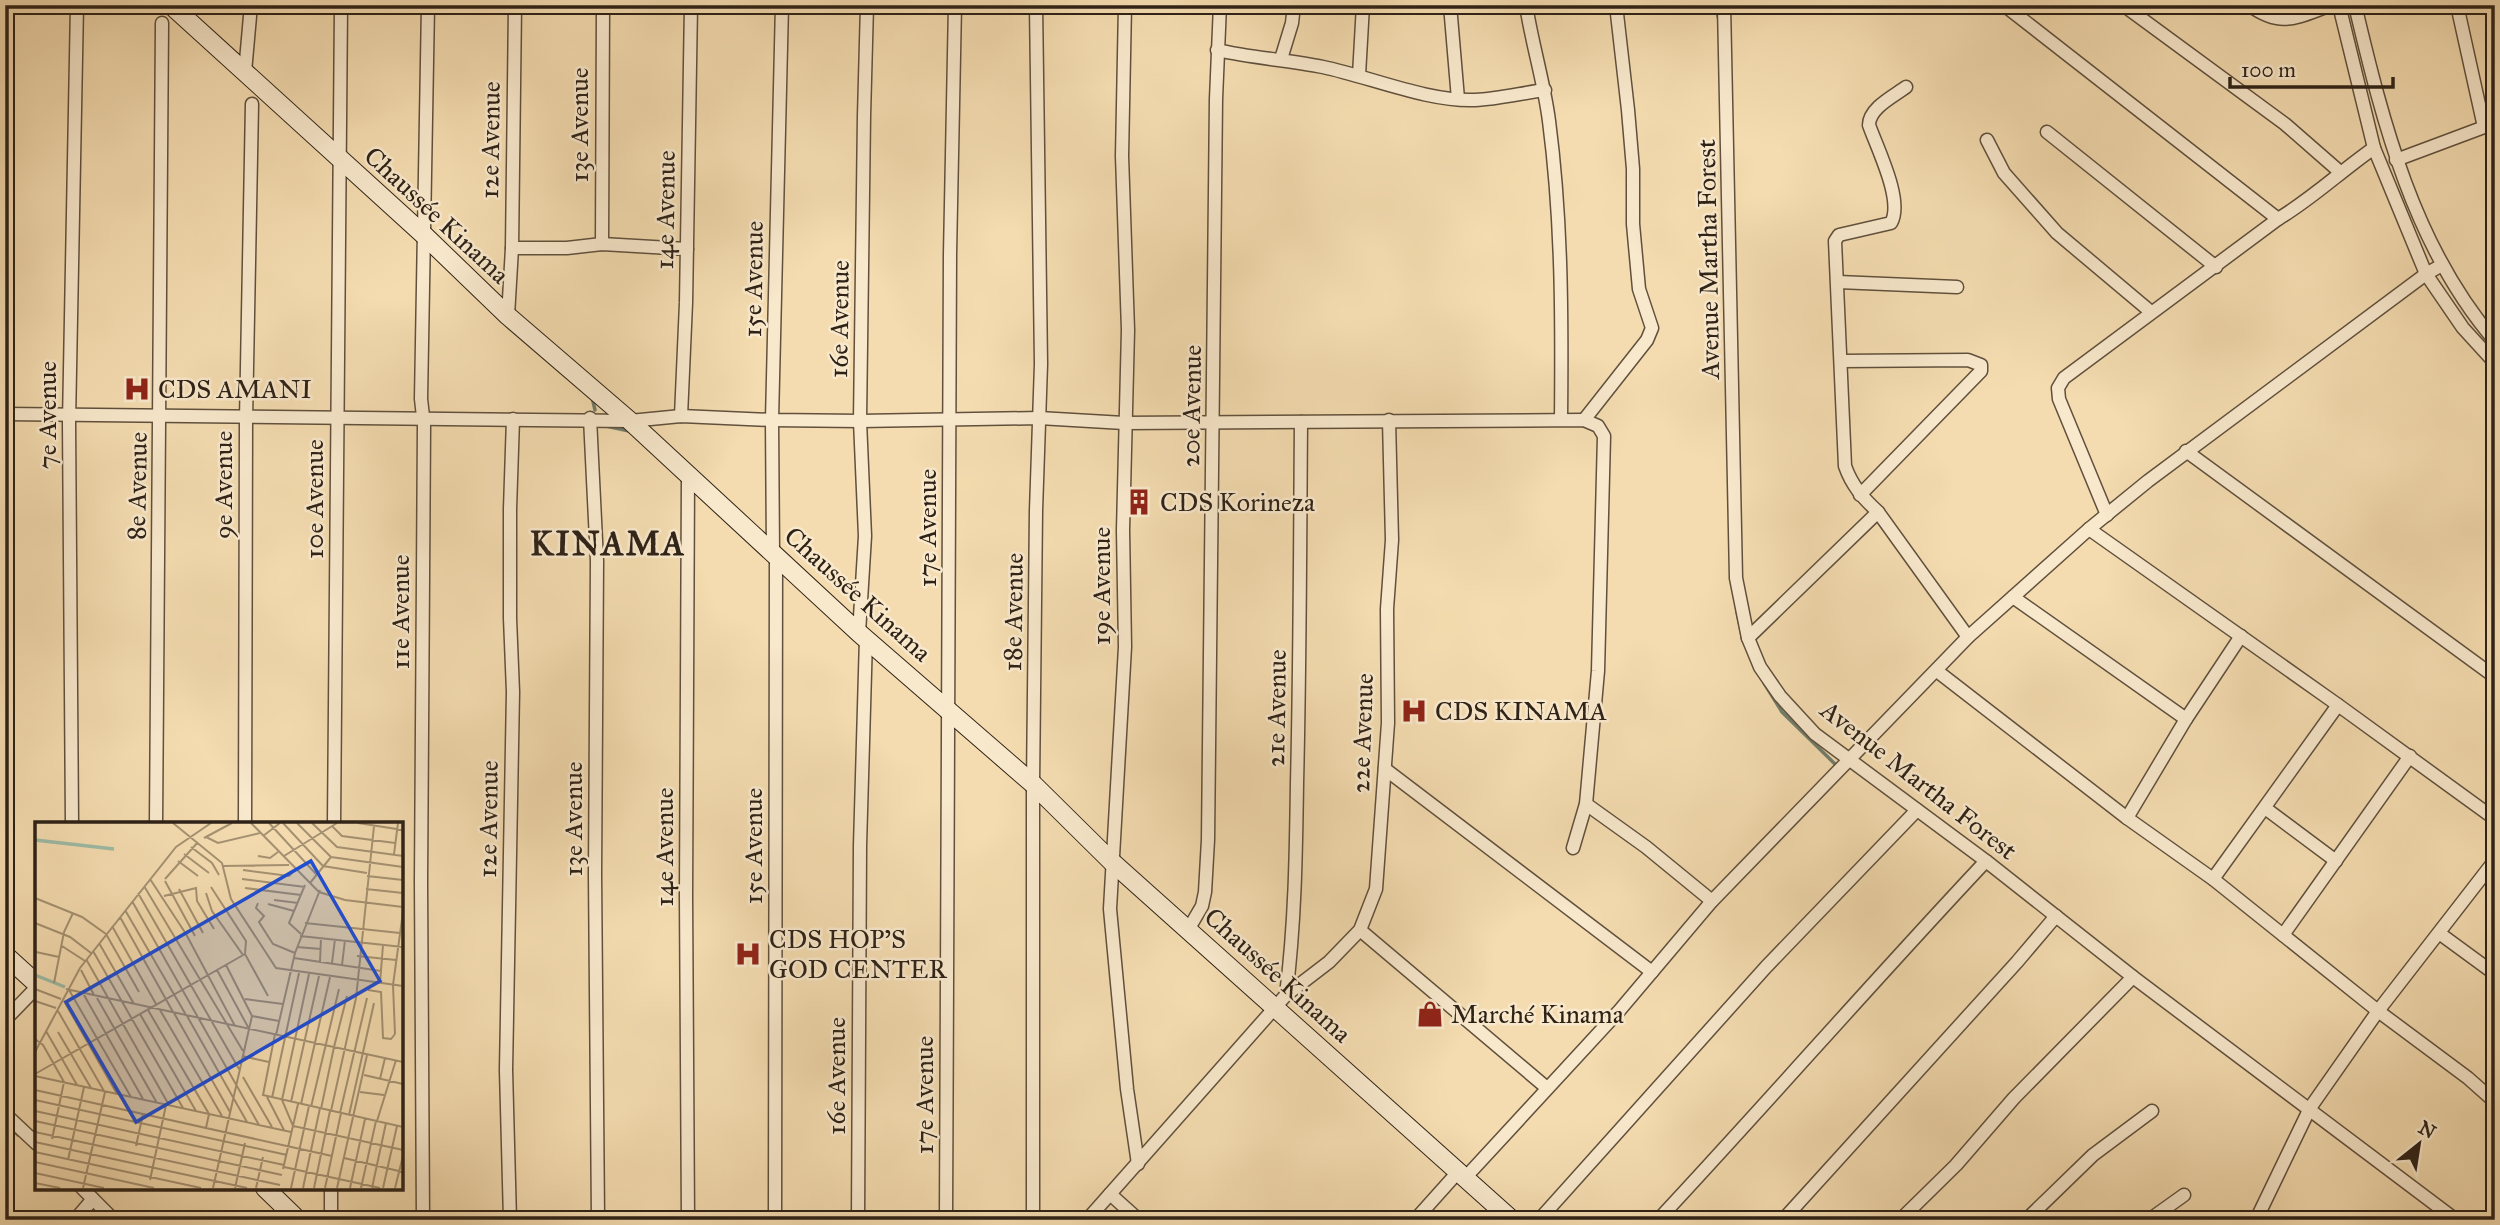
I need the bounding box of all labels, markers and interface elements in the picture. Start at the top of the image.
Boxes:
scale bar [2230,46,2393,90]
text: 100 m [2241,57,2296,83]
street label: 13e Avenue [563,67,595,183]
street label: 12e Avenue [473,81,507,199]
street label: Avenue Martha Forest [1690,139,1726,380]
street label: Chaussée Kinama [358,140,516,290]
street label: 14e Avenue [648,150,682,270]
street label: 15e Avenue [736,220,770,338]
street label: 16e Avenue [822,260,856,378]
street label: 20e Avenue [1174,344,1208,467]
street label: 7e Avenue [31,361,63,469]
place label: CDS AMANI [158,373,312,405]
hospital icon: CDS AMANI [122,374,152,404]
street label: 8e Avenue [120,431,154,540]
street label: 9e Avenue [207,431,239,539]
street label: 10e Avenue [298,439,330,559]
street label: 17e Avenue [911,469,943,587]
place label: CDS Korineza [1160,486,1315,518]
building icon: CDS Korineza [1124,487,1154,517]
street label: Chaussée Kinama [778,520,938,668]
district label: KINAMA [530,524,686,564]
street label: 19e Avenue [1085,527,1117,645]
street label: 18e Avenue [996,552,1030,672]
street label: 11e Avenue [384,554,416,670]
street label: 21e Avenue [1259,649,1293,767]
street label: 22e Avenue [1344,672,1380,794]
street label: Avenue Martha Forest [1814,693,2023,867]
place label: CDS KINAMA [1435,695,1608,727]
hospital icon: CDS KINAMA [1399,696,1429,726]
street label: 12e Avenue [471,760,505,878]
street label: 13e Avenue [557,761,589,877]
street label: 14e Avenue [648,787,680,907]
street label: 15e Avenue [737,788,769,904]
inset map [35,822,402,1190]
street label: Chaussée Kinama [1198,901,1358,1049]
place label: CDS HOP'S GOD CENTER [769,923,947,985]
hospital icon: CDS HOP'S GOD CENTER [733,939,763,969]
place label: Marché Kinama [1451,998,1624,1030]
shop icon: Marché Kinama [1415,999,1445,1029]
street label: 16e Avenue [820,1017,852,1135]
street label: 17e Avenue [908,1036,940,1154]
north arrow [2384,1110,2454,1180]
text: N [2415,1116,2440,1144]

